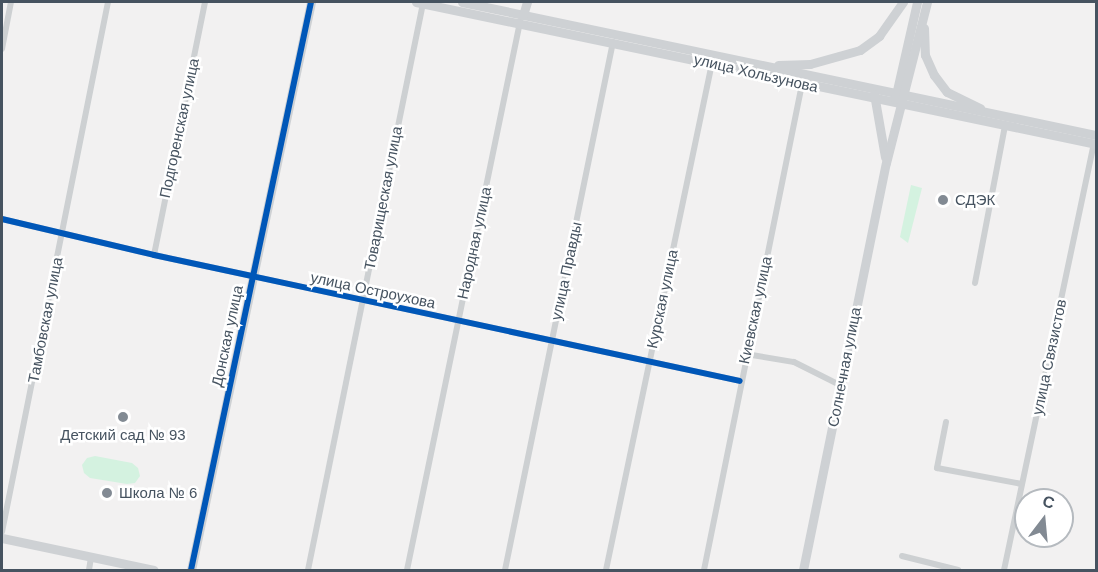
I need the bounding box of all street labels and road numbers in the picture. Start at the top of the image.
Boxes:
street label: улица Хользунова [692,50,820,96]
street label: Подгоренская улица [155,57,203,199]
street label: Товарищеская улица [360,125,406,271]
street label: Народная улица [453,185,495,301]
street label: улица Правды [547,220,585,322]
street label: Курская улица [643,248,681,350]
street label: Тамбовская улица [24,255,66,385]
street label: Киевская улица [735,255,775,365]
street label: улица Остроухова [309,268,437,312]
street label: Донская улица [207,284,247,388]
street label: улица Связистов [1028,297,1070,417]
street label: Солнечная улица [824,306,864,428]

